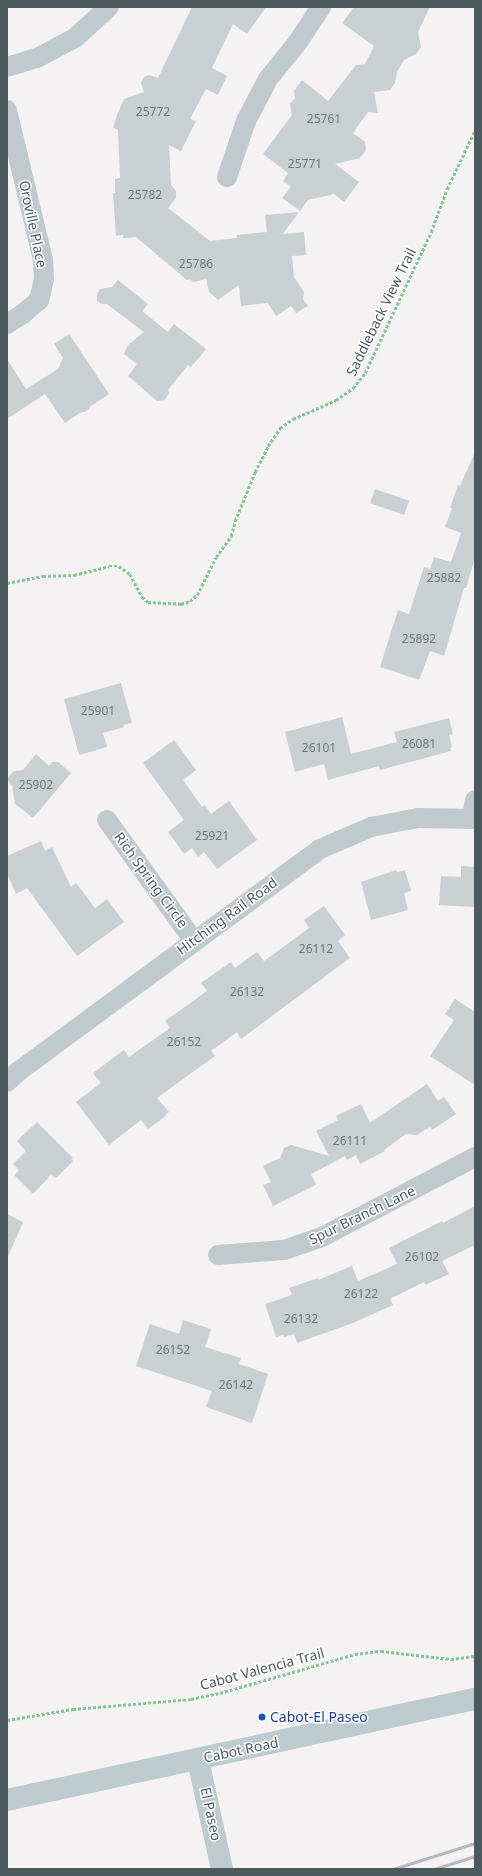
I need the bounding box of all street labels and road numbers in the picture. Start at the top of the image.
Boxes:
street label: Oroville Place [16,179,50,269]
street label: Saddleback View Trail [343,245,419,379]
street label: Rich Spring Circle [111,829,191,931]
street label: Hitching Rail Road [174,874,280,958]
street label: Spur Branch Lane [306,1182,418,1248]
street label: Cabot Valencia Trail [198,1644,326,1694]
street label: Cabot Road [202,1734,280,1766]
street label: El Paseo [197,1786,225,1842]

